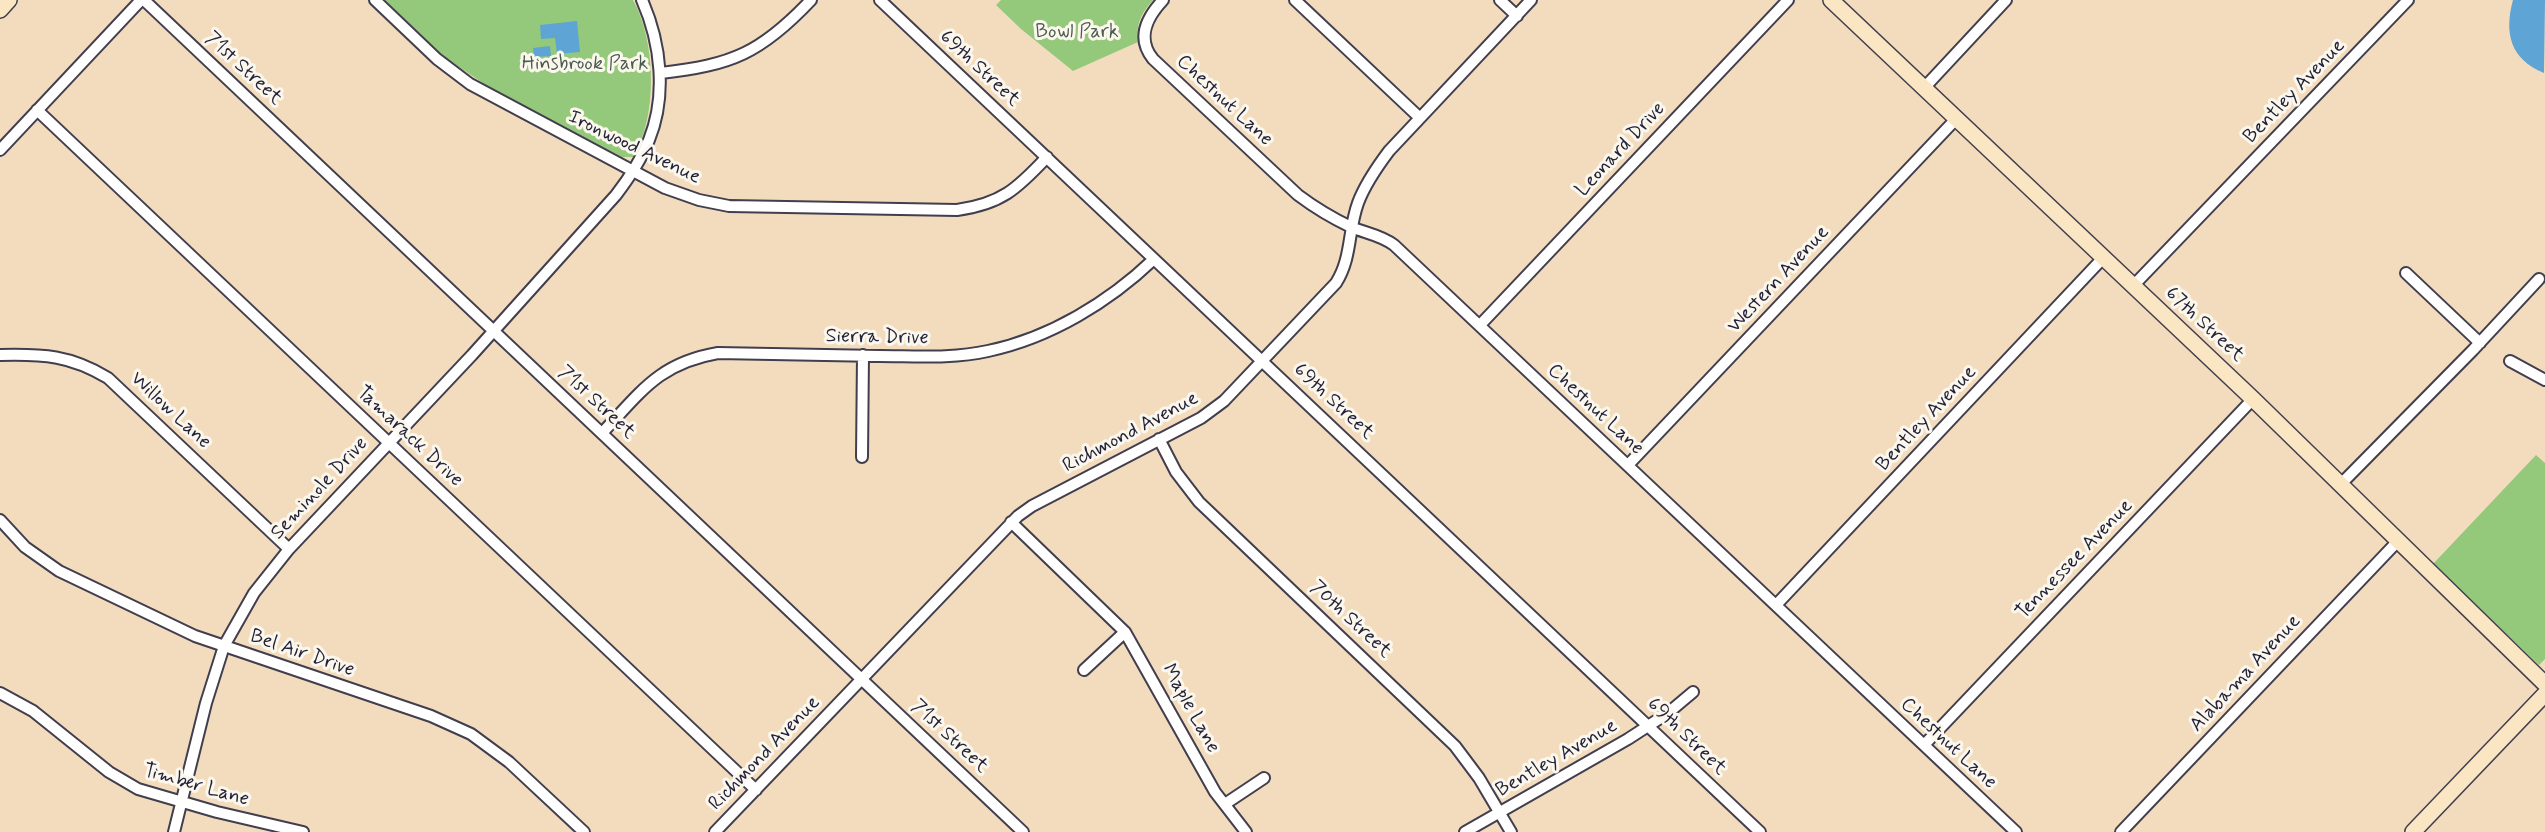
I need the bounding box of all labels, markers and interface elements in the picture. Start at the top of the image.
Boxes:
park label: Bowl Park [1035,21,1119,45]
street label: 69th Street [934,26,1024,112]
street label: 71st Street [199,27,287,111]
street label: Bentley Avenue [2239,35,2351,149]
street label: Chestnut Lane [1171,50,1277,152]
park label: Hinsbrook Park [522,53,648,77]
street label: Leonard Drive [1571,98,1671,202]
street label: Ironwood Avenue [564,106,704,190]
street label: Western Avenue [1723,221,1835,339]
street label: 67th Street [2159,282,2249,368]
street label: Sierra Drive [825,325,929,351]
street label: 69th Street [1288,359,1378,445]
street label: Chestnut Lane [1542,359,1648,461]
street label: 71st Street [552,361,640,445]
street label: Bentley Avenue [1872,361,1982,477]
street label: Willow Lane [125,368,215,454]
street label: Tamarack Drive [351,381,467,493]
street label: Richmond Avenue [1059,387,1203,479]
street label: Seminole Drive [266,433,374,545]
street label: Tennessee Avenue [2011,495,2139,625]
street label: 70th Street [1304,576,1396,664]
street label: Alabama Avenue [2186,610,2306,738]
street label: Bel Air Drive [247,625,357,683]
street label: Maple Lane [1156,660,1224,758]
street label: Richmond Avenue [704,692,826,816]
street label: 69th Street [1641,693,1731,781]
street label: Chestnut Lane [1895,693,2001,795]
street label: 71st Street [905,695,993,779]
street label: Bentley Avenue [1492,715,1622,803]
street label: Timber Lane [140,759,252,813]

